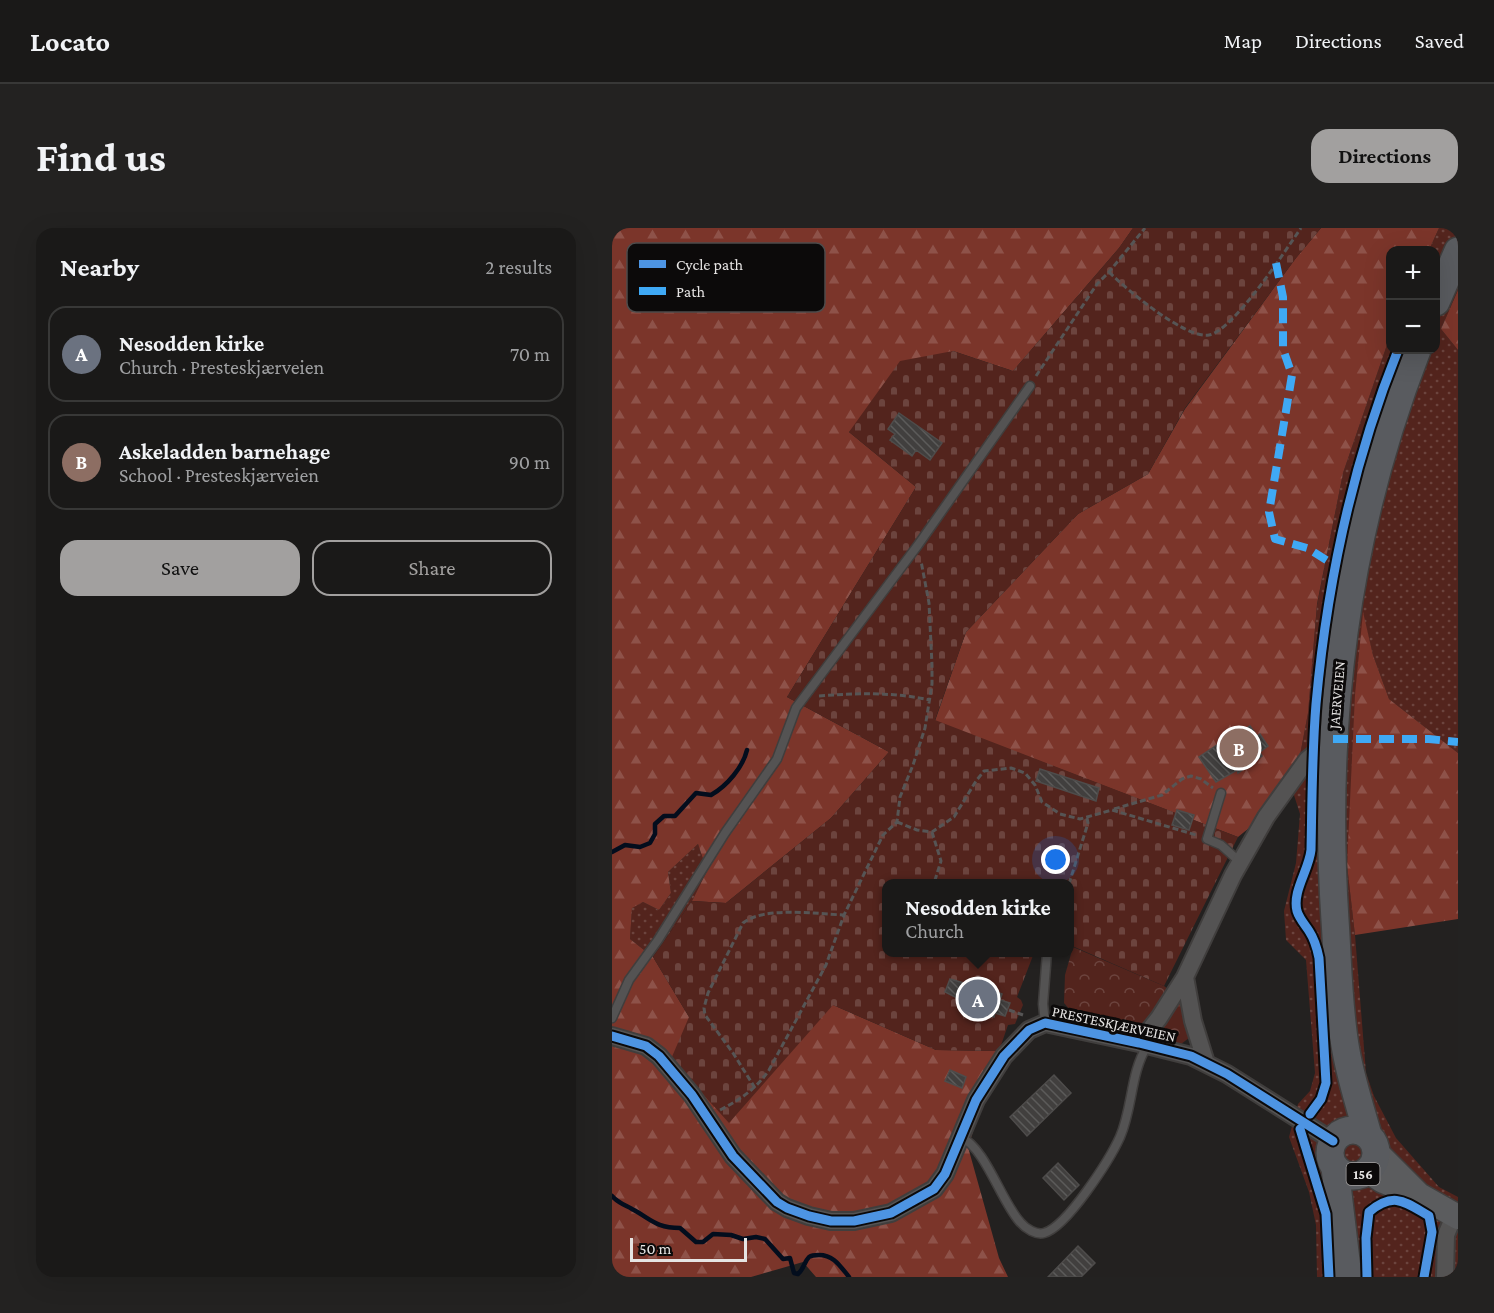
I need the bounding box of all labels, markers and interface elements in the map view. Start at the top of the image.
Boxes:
text: Locato [30,26,110,57]
text: Map [1224,29,1262,53]
text: Directions [1295,29,1382,53]
text: Saved [1415,29,1464,53]
button: Directions [1311,129,1458,183]
text: Find us [36,133,166,180]
legend [627,243,825,312]
map controls [1386,246,1440,354]
button: + [1386,246,1440,300]
text: Nearby [60,253,139,282]
text: 2 results [485,256,552,278]
text: Cycle path [676,256,743,274]
text: Path [676,283,706,300]
button: − [1386,300,1440,354]
text: Nesodden kirke [119,331,264,356]
text: A [76,343,87,365]
text: 70 m [510,343,550,365]
text: Church · Presteskjærveien [119,356,324,378]
text: Askeladden barnehage [119,439,330,464]
text: B [76,451,87,473]
text: 90 m [509,451,550,473]
text: School · Presteskjærveien [119,464,319,486]
button: Save [60,540,300,596]
button: Share [312,540,552,596]
street label: JAERVEIEN [1326,660,1349,732]
pin: B [1220,726,1258,770]
your location [1041,845,1070,874]
popup [882,879,1074,957]
text: Nesodden kirke [905,895,1051,920]
text: Church [905,920,964,942]
pin: A [958,976,998,1022]
street label: PRESTESKJÆRVEIEN [1050,1003,1177,1046]
road number: 156 [1346,1163,1380,1185]
scale bar [630,1235,747,1262]
text: 50 m [639,1240,671,1257]

